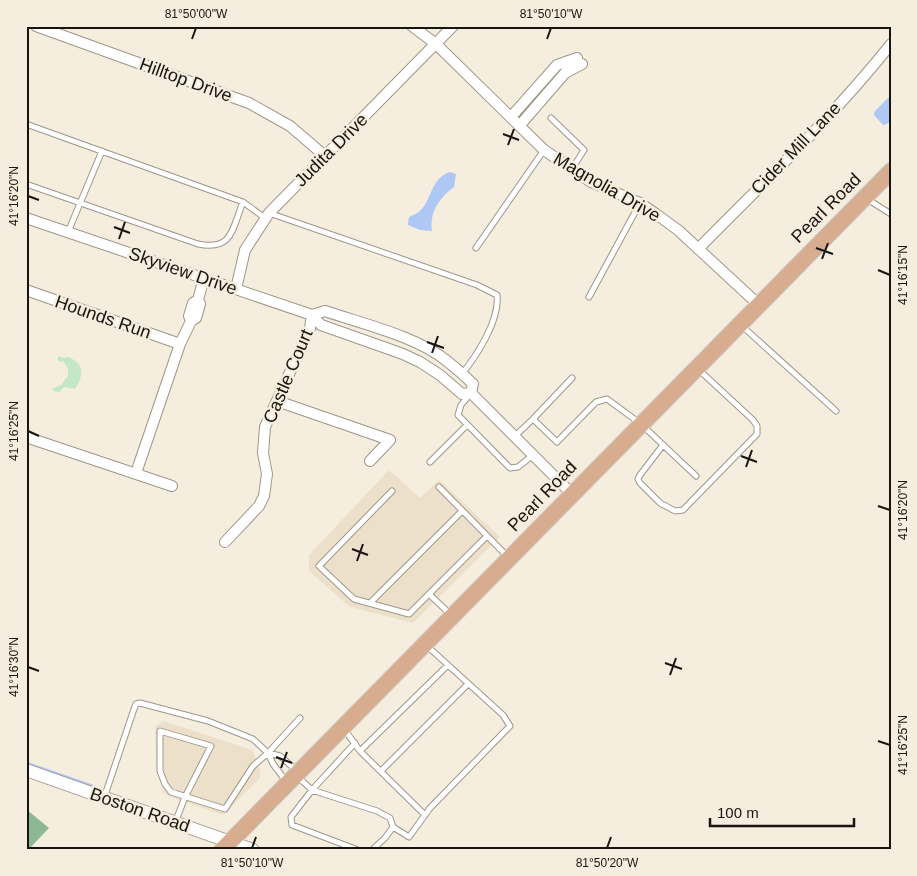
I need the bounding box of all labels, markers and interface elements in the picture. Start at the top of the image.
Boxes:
text: 81°50'00"W [165,7,228,21]
text: 81°50'10"W [520,7,583,21]
street label: Hilltop Drive [137,54,235,106]
street label: Cider Mill Lane [747,98,845,198]
street label: Judita Drive [290,109,372,191]
street label: Magnolia Drive [550,148,664,226]
text: 41°16'20"N [7,166,21,226]
street label: Pearl Road [787,169,865,247]
street label: Skyview Drive [126,243,240,299]
text: 41°16'15"N [896,245,910,305]
street label: Hounds Run [52,291,154,343]
street label: Castle Court [259,326,317,426]
text: 41°16'25"N [7,401,21,461]
street label: Pearl Road [504,457,580,535]
text: 41°16'20"N [896,480,910,540]
text: 41°16'30"N [7,637,21,697]
text: 41°16'25"N [896,715,910,775]
street label: Boston Road [88,784,192,836]
scale bar [710,796,853,828]
text: 100 m [717,804,759,821]
text: 81°50'10"W [221,856,284,870]
text: 81°50'20"W [576,856,639,870]

